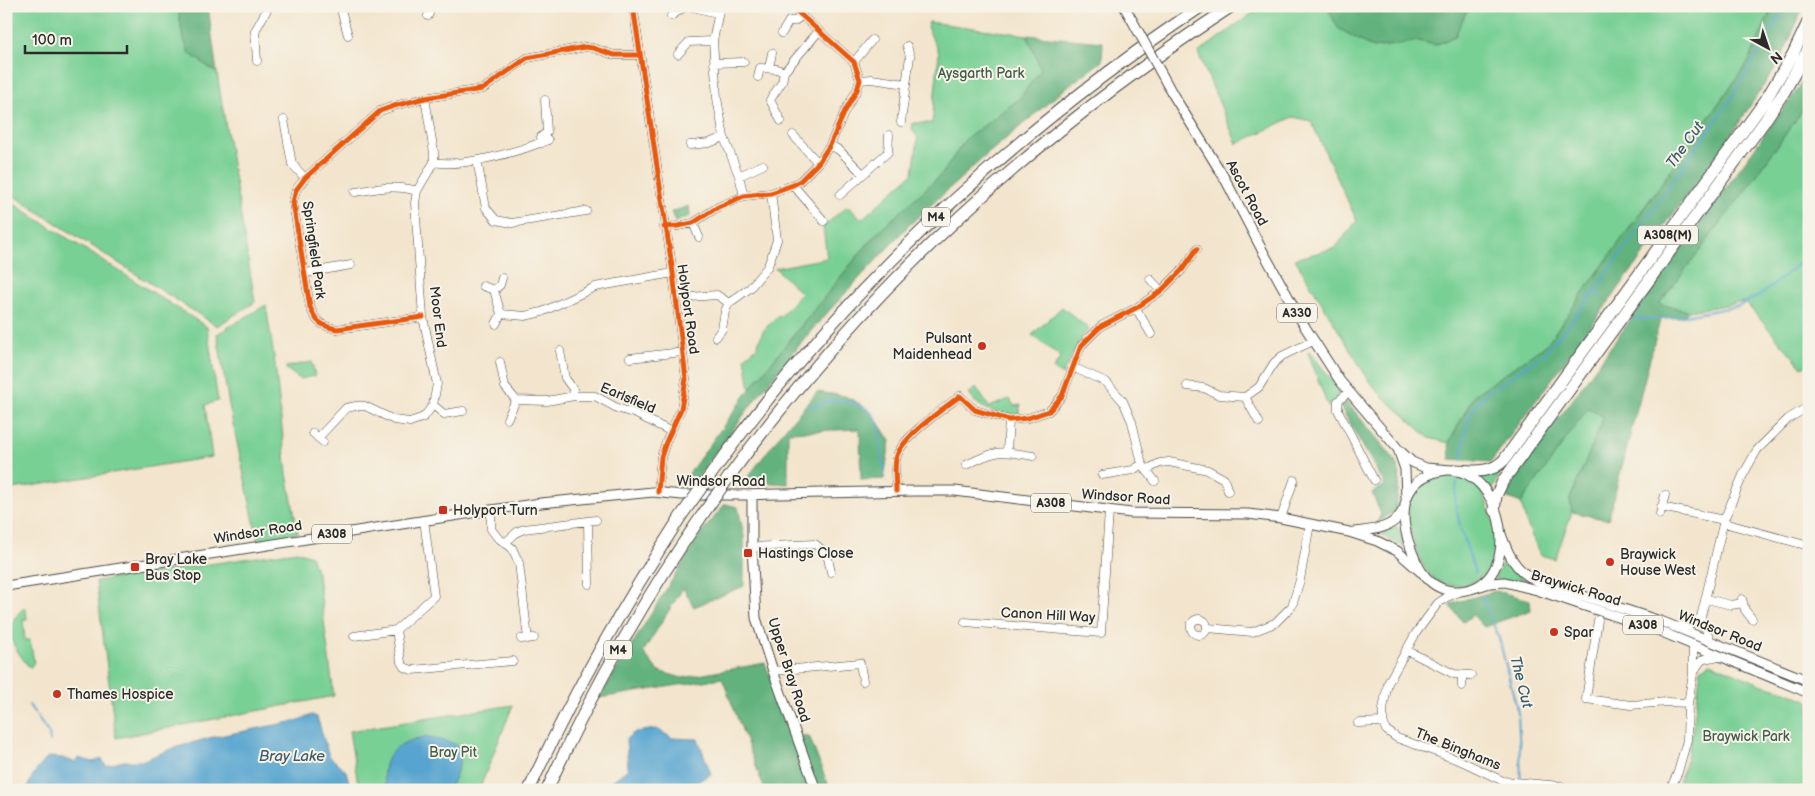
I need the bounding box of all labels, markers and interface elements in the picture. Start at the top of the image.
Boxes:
scale bar [25,22,128,54]
north arrow [1742,22,1792,72]
text: 100 m [32,31,72,50]
text: N [1767,48,1786,67]
park label: Aysgarth Park [938,65,1024,82]
water label: The Cut [1662,118,1708,172]
street label: Ascot Road [1223,157,1271,229]
street label: Springfield Park [299,200,329,300]
road number: M4 [922,208,950,226]
road number: A308(M) [1638,226,1698,244]
street label: Holyport Road [673,263,703,355]
street label: Moor End [426,285,450,349]
road number: A330 [1277,304,1317,322]
place label: Pulsant Maidenhead [893,330,973,363]
marker: Pulsant Maidenhead [976,340,988,352]
street label: Earlsfield [598,379,658,417]
street label: Windsor Road [677,473,765,490]
street label: Windsor Road [1081,485,1171,509]
road number: A308 [1031,493,1071,512]
place label: Holyport Turn [453,502,538,519]
marker: Holyport Turn [437,504,449,516]
street label: Windsor Road [213,517,303,547]
road number: A308 [312,524,352,544]
place label: Hastings Close [758,545,854,562]
place label: Braywick House West [1620,546,1696,579]
marker: Hastings Close [742,547,754,559]
place label: Bray Lake Bus Stop [145,551,207,584]
marker: Braywick House West [1604,556,1616,568]
marker: Bray Lake Bus Stop [129,561,141,573]
street label: Braywick Road [1529,566,1623,610]
street label: Canon Hill Way [1000,604,1096,626]
street label: Windsor Road [1676,606,1764,656]
street label: Upper Bray Road [764,616,814,724]
road number: A308 [1623,616,1663,634]
place label: Spar [1564,624,1595,641]
marker: Spar [1548,626,1560,638]
road number: M4 [604,640,632,660]
water label: The Cut [1505,654,1537,710]
place label: Thames Hospice [67,686,174,703]
marker: Thames Hospice [51,688,63,700]
street label: The Binghams [1413,724,1503,774]
park label: Braywick Park [1702,728,1790,745]
park label: Bray Pit [429,744,478,761]
water label: Bray Lake [259,747,325,766]

